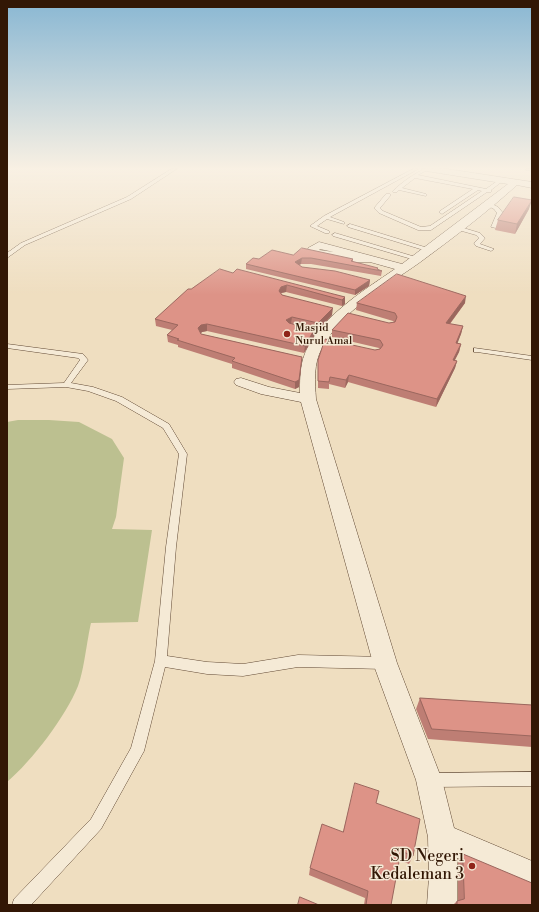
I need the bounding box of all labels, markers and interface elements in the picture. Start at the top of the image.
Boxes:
place label: Masjid Nurul Amal [295,321,352,347]
marker: Masjid Nurul Amal [282,329,292,339]
place label: SD Negeri Kedaleman 3 [371,847,464,885]
marker: SD Negeri Kedaleman 3 [467,861,477,871]

